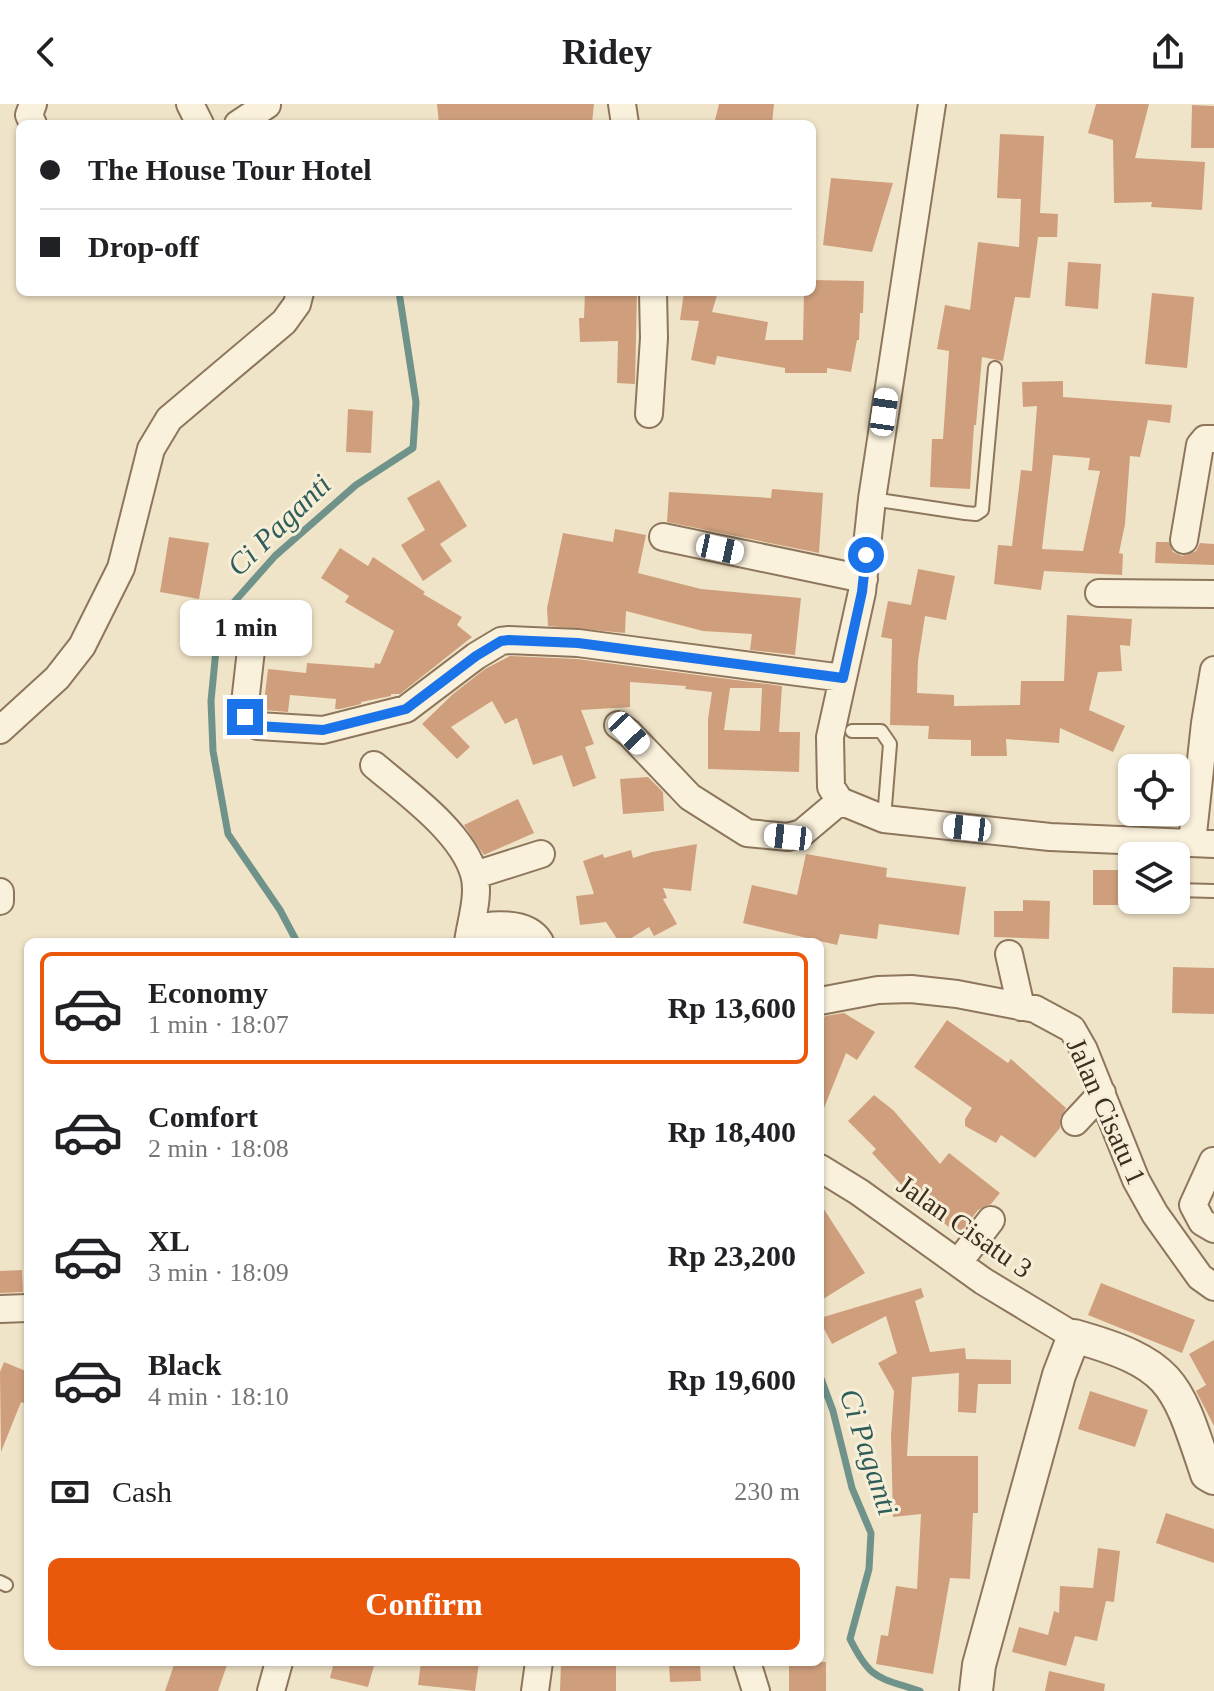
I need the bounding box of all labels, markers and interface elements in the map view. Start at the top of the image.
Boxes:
icon: back [24,30,68,74]
icon: share [1146,30,1190,74]
text: Ridey [562,32,652,72]
text: The House Tour Hotel [88,153,372,186]
text: Drop-off [88,230,199,263]
car [869,387,899,437]
water label: Ci Paganti [220,467,337,582]
car [694,532,746,566]
route start [848,537,884,573]
callout: 1 min [179,601,311,657]
text: 1 min [215,613,277,642]
route end [227,699,263,735]
car [604,707,654,759]
map controls [1118,754,1190,914]
button: locate [1118,754,1190,826]
car [942,814,992,842]
car [763,823,813,851]
button: layers [1118,842,1190,914]
icon: car [52,972,124,1044]
text: Economy [148,976,268,1009]
text: Rp 13,600 [668,991,796,1024]
text: 1 min · 18:07 [148,1010,289,1039]
street label: Jalan Cisatu 1 [1060,1033,1153,1189]
icon: car [52,1096,124,1168]
text: Comfort [148,1100,258,1133]
text: Rp 18,400 [668,1115,796,1148]
text: 2 min · 18:08 [148,1134,289,1163]
street label: Jalan Cisatu 3 [891,1169,1038,1284]
icon: car [52,1220,124,1292]
text: XL [148,1224,190,1257]
text: Rp 23,200 [668,1239,796,1272]
text: 3 min · 18:09 [148,1258,289,1287]
icon: car [52,1344,124,1416]
text: Black [148,1348,221,1381]
text: Rp 19,600 [668,1363,796,1396]
text: 4 min · 18:10 [148,1382,289,1411]
water label: Ci Paganti [834,1385,905,1519]
icon: cash [48,1470,92,1514]
text: Cash [112,1475,172,1508]
text: 230 m [734,1477,800,1506]
button: Confirm [48,1558,800,1650]

